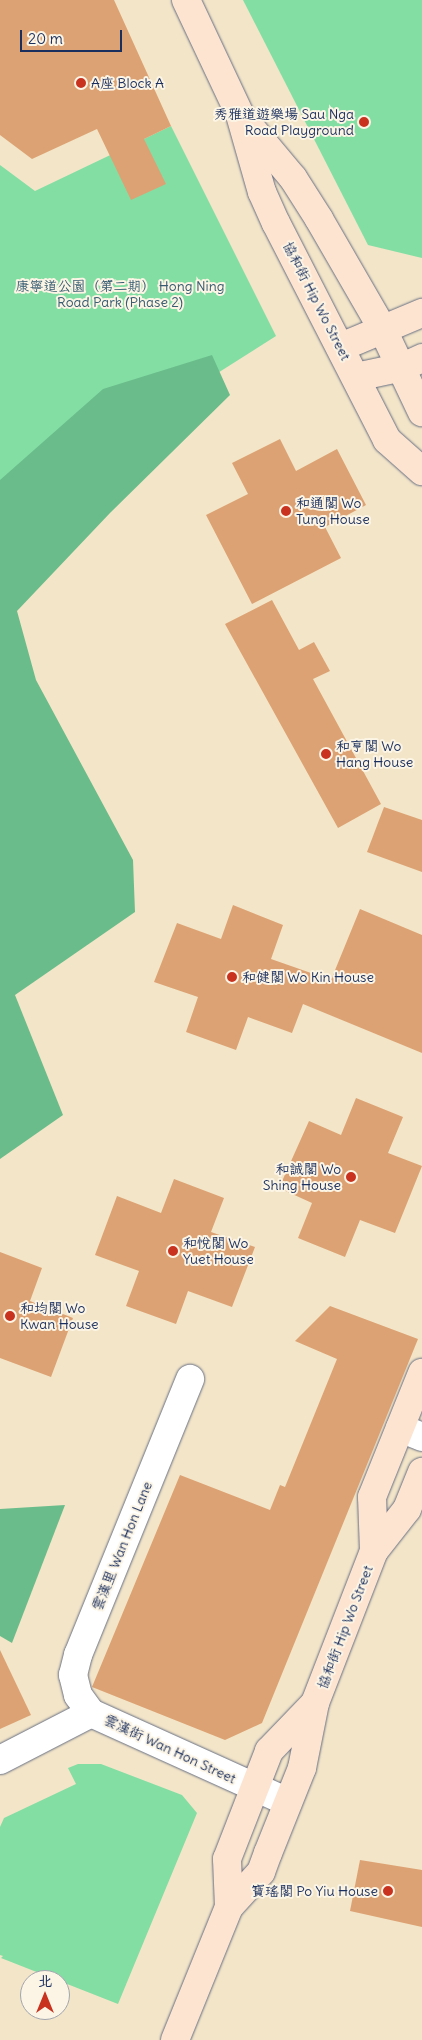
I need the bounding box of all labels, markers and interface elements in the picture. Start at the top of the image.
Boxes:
scale bar [22,20,125,52]
text: 20 m [28,29,63,48]
place label: A座 Block A [91,75,164,91]
marker: A座 Block A [75,77,87,89]
place label: 秀雅道遊樂場 Sau Nga Road Playground [214,106,354,138]
marker: 秀雅道遊樂場 Sau Nga Road Playground [358,116,370,128]
street label: 協和街 Hip Wo Street [280,239,354,363]
park label: 康寧道公園（第二期） Hong Ning Road Park (Phase 2) [15,278,225,310]
place label: 和通閣 Wo Tung House [296,495,370,528]
marker: 和通閣 Wo Tung House [280,505,292,517]
place label: 和亨閣 Wo Hang House [336,738,413,770]
marker: 和亨閣 Wo Hang House [320,748,332,760]
place label: 和健閣 Wo Kin House [242,969,374,985]
marker: 和健閣 Wo Kin House [226,971,238,983]
place label: 和誠閣 Wo Shing House [263,1161,341,1194]
marker: 和誠閣 Wo Shing House [345,1171,357,1183]
place label: 和悅閣 Wo Yuet House [183,1235,254,1268]
marker: 和悅閣 Wo Yuet House [167,1245,179,1257]
place label: 和均閣 Wo Kwan House [20,1300,99,1332]
marker: 和均閣 Wo Kwan House [4,1310,16,1322]
street label: 雲漢里 Wan Hon Lane [88,1479,156,1613]
street label: 協和街 Hip Wo Street [314,1563,376,1691]
street label: 雲漢街 Wan Hon Street [101,1711,239,1787]
place label: 寶瑤閣 Po Yiu House [251,1883,378,1899]
marker: 寶瑤閣 Po Yiu House [382,1885,394,1897]
north arrow [20,1970,70,2020]
text: 北 [38,1972,52,1990]

